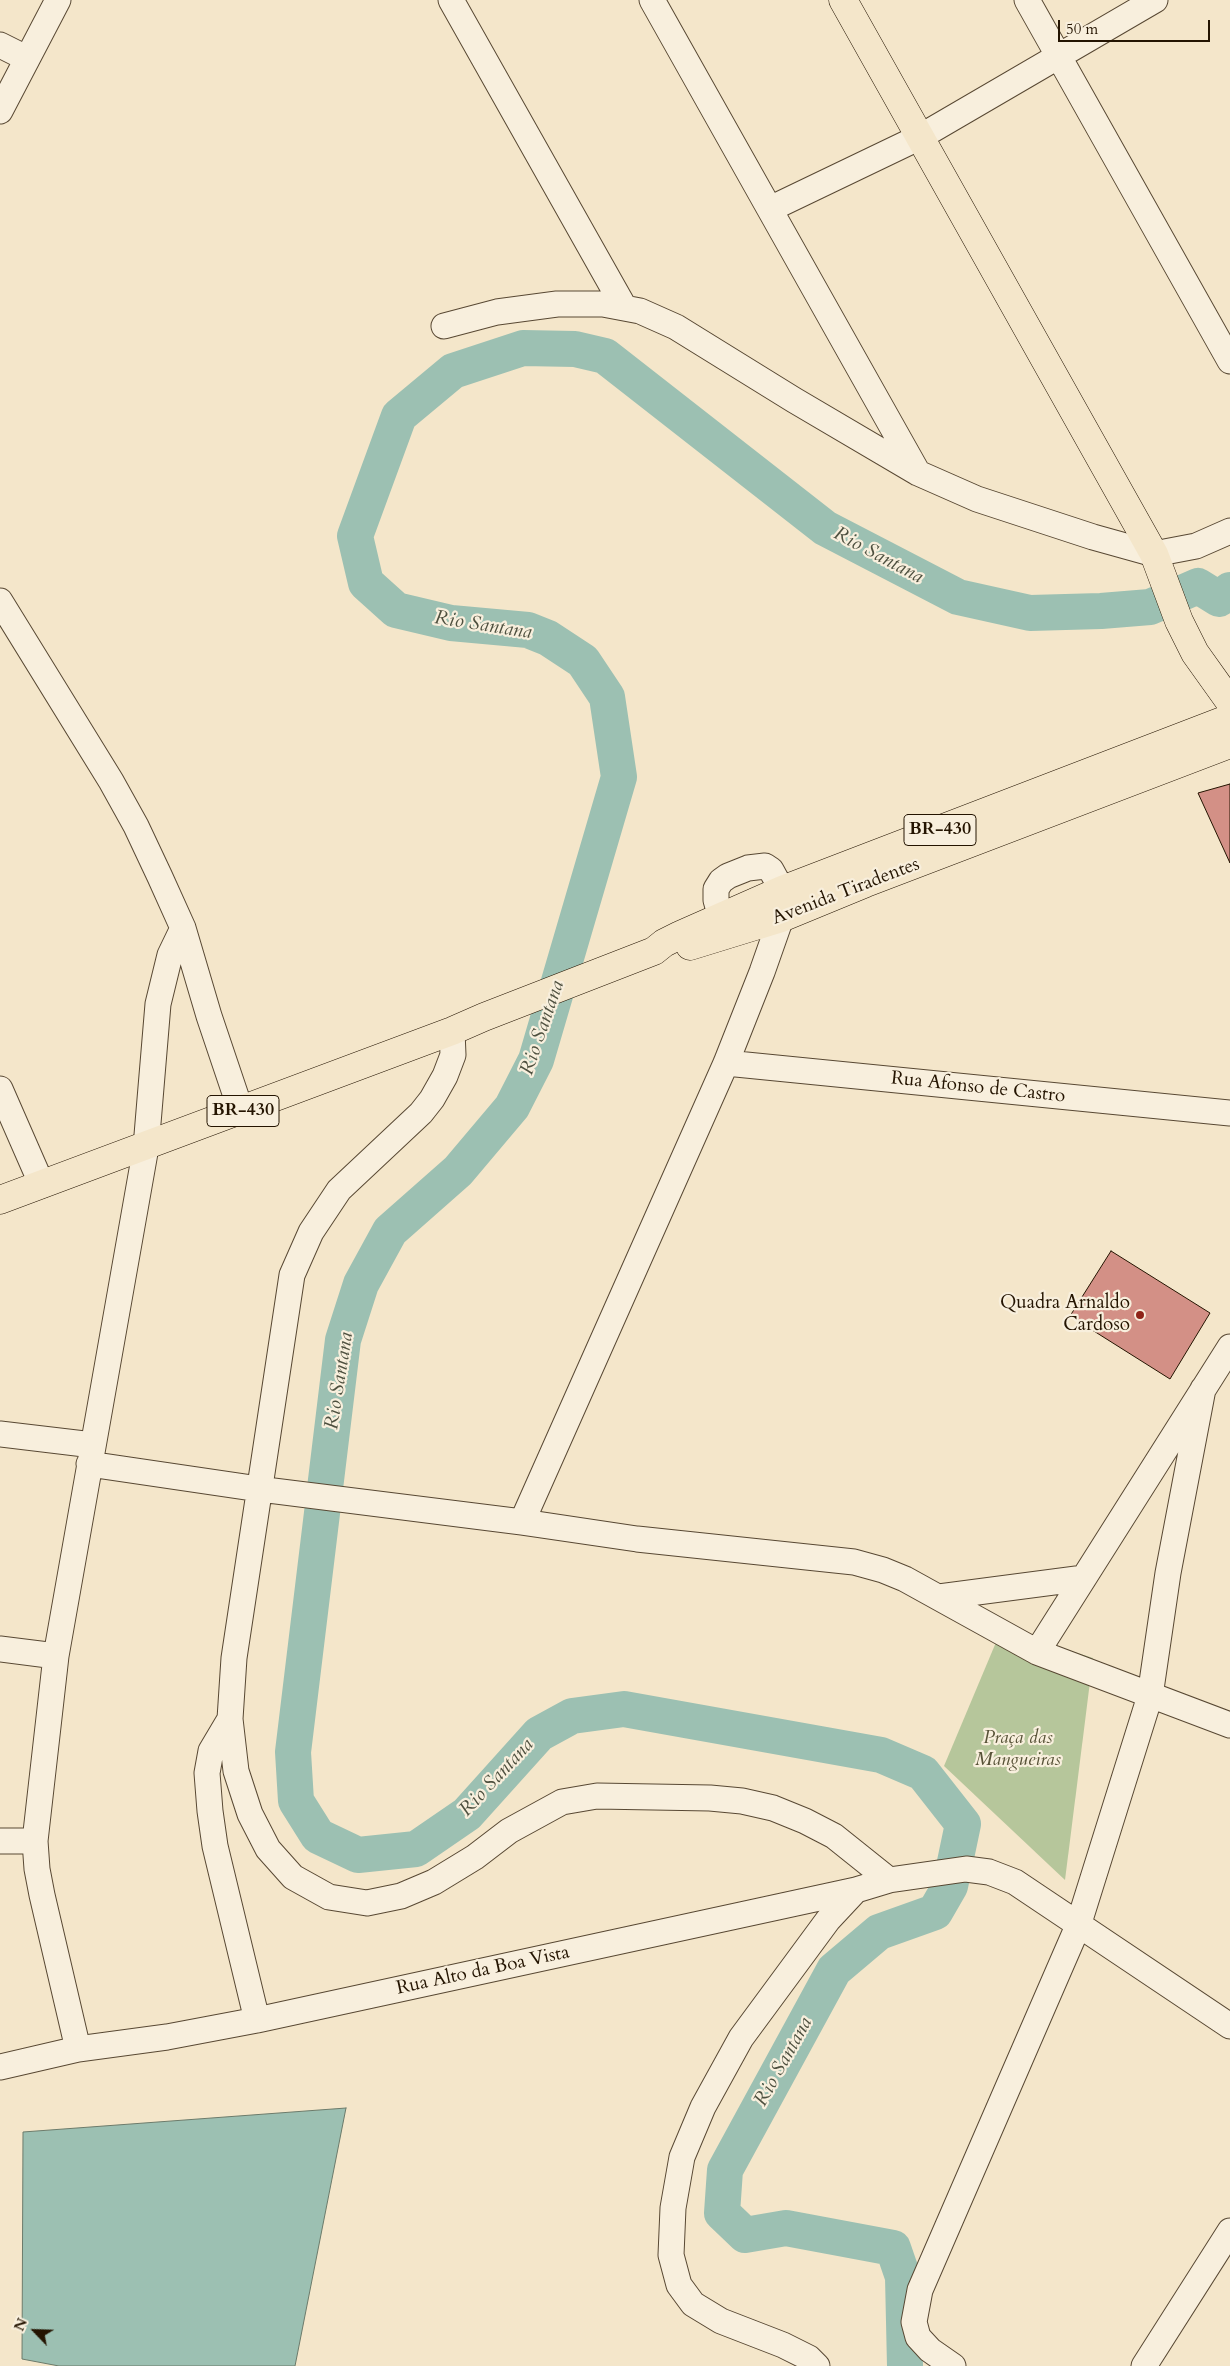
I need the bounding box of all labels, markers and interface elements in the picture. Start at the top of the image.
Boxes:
scale bar [1060,10,1212,42]
text: 50 m [1066,19,1098,39]
water label: Rio Santana [829,522,927,590]
water label: Rio Santana [433,606,533,646]
road number: BR-430 [904,814,976,846]
street label: Avenida Tiradentes [769,853,923,931]
water label: Rio Santana [516,978,570,1078]
street label: Rua Afonso de Castro [890,1068,1066,1108]
road number: BR-430 [207,1096,279,1126]
place label: Quadra Arnaldo Cardoso [1000,1293,1130,1337]
marker: Quadra Arnaldo Cardoso [1134,1309,1146,1321]
water label: Rio Santana [320,1331,360,1431]
park label: Praça das Mangueiras [975,1728,1061,1772]
water label: Rio Santana [455,1734,539,1822]
street label: Rua Alto da Boa Vista [394,1942,572,2000]
water label: Rio Santana [750,2013,818,2111]
north arrow [10,2306,60,2356]
text: N [10,2315,32,2334]

